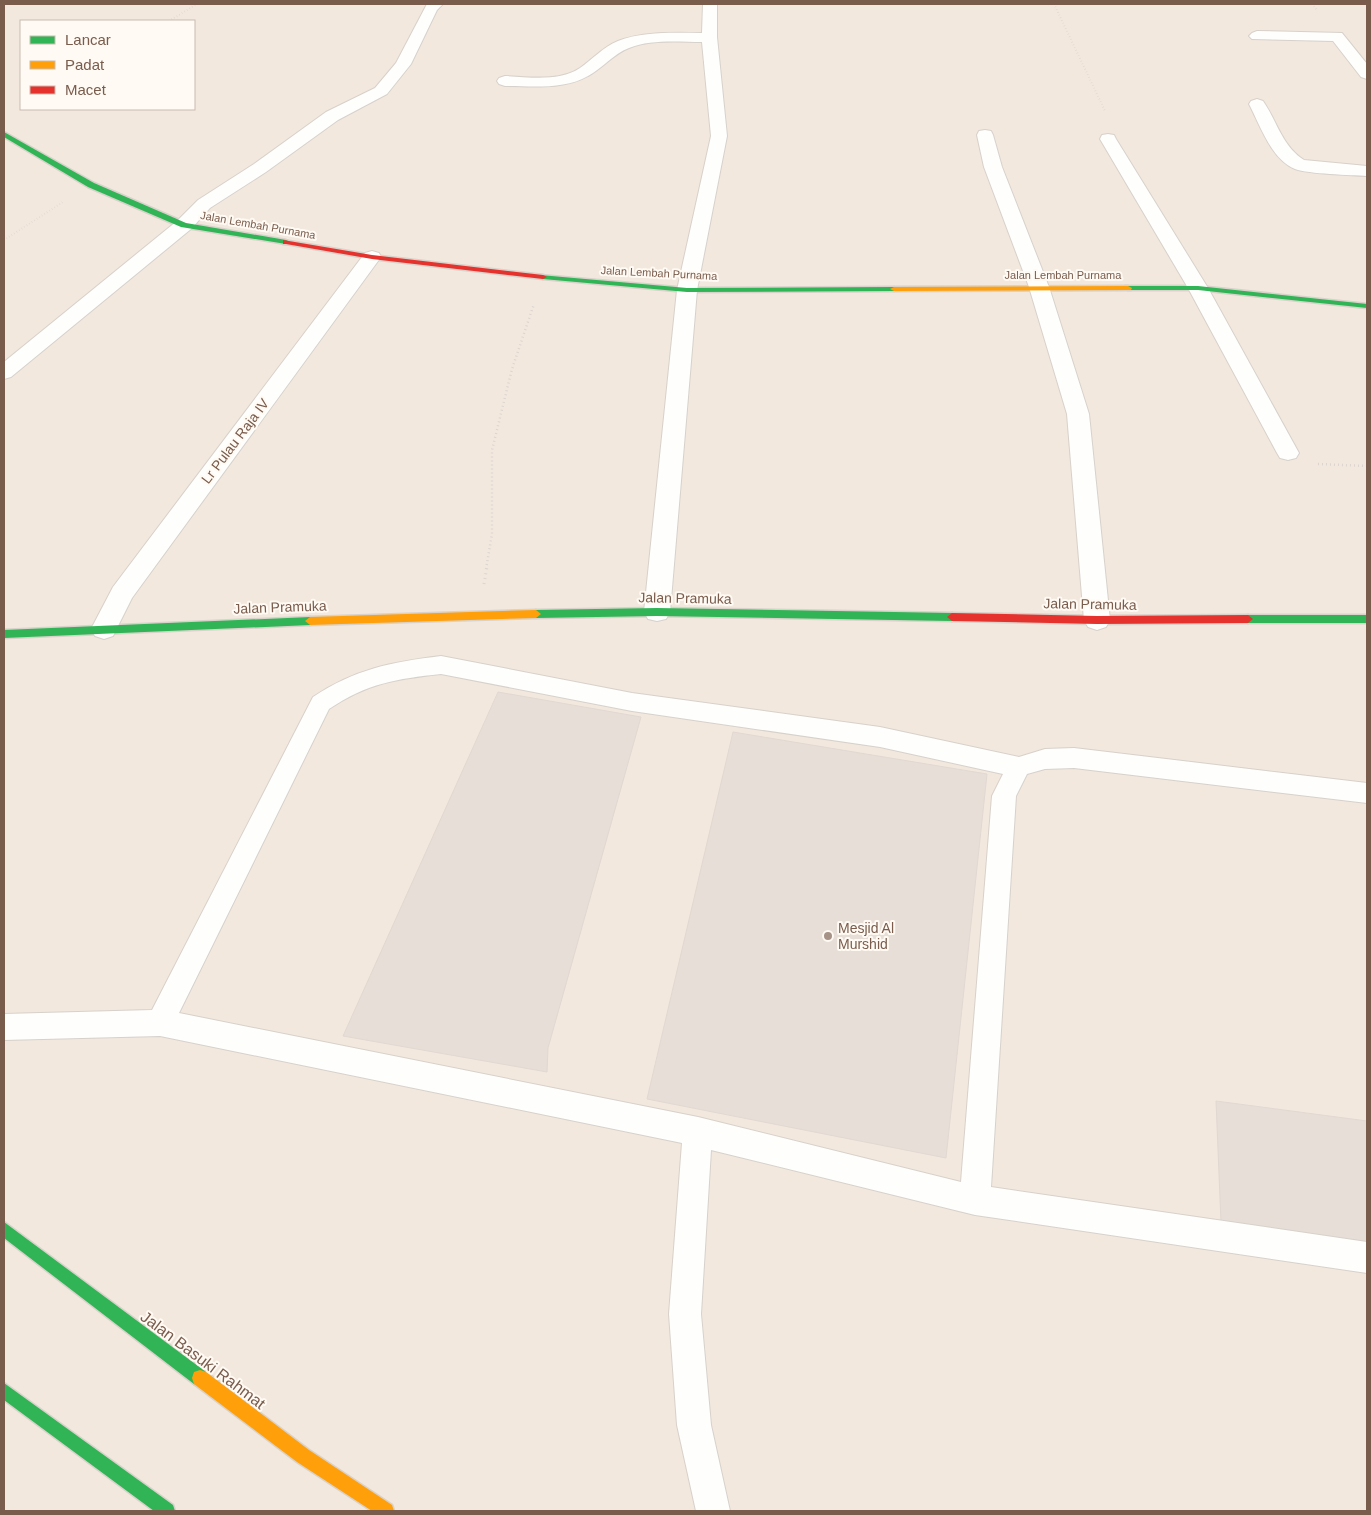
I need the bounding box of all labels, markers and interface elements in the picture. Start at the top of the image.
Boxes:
legend [20,20,195,110]
text: Lancar [65,31,111,48]
text: Padat [65,56,105,73]
text: Macet [65,81,107,98]
street label: Jalan Lembah Purnama [199,209,317,241]
street label: Jalan Lembah Purnama [600,264,719,282]
street label: Jalan Lembah Purnama [1005,269,1122,281]
street label: Lr Pulau Raja IV [198,395,272,487]
street label: Jalan Pramuka [638,589,732,607]
street label: Jalan Pramuka [1043,595,1137,613]
street label: Jalan Pramuka [233,597,327,617]
place label: Mesjid Al Murshid [838,920,894,952]
marker: Mesjid Al Murshid [822,930,834,942]
street label: Jalan Basuki Rahmat [138,1308,269,1413]

